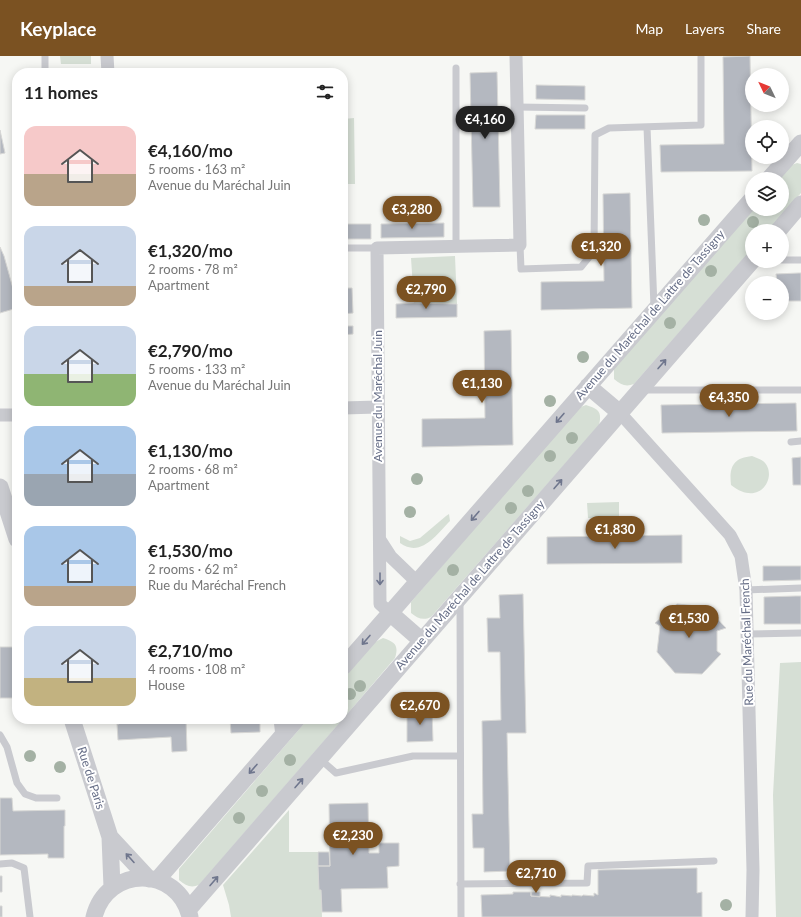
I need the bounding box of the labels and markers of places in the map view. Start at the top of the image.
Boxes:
pin: €4,160 [452,106,518,140]
pin: €3,280 [379,196,445,230]
pin: €1,320 [568,233,634,267]
pin: €2,790 [393,276,459,310]
pin: €1,130 [449,370,515,404]
pin: €4,350 [696,384,762,418]
pin: €1,830 [582,516,648,550]
pin: €1,530 [656,605,722,639]
pin: €2,670 [387,692,453,726]
pin: €2,230 [320,822,386,856]
pin: €2,710 [503,860,569,894]

